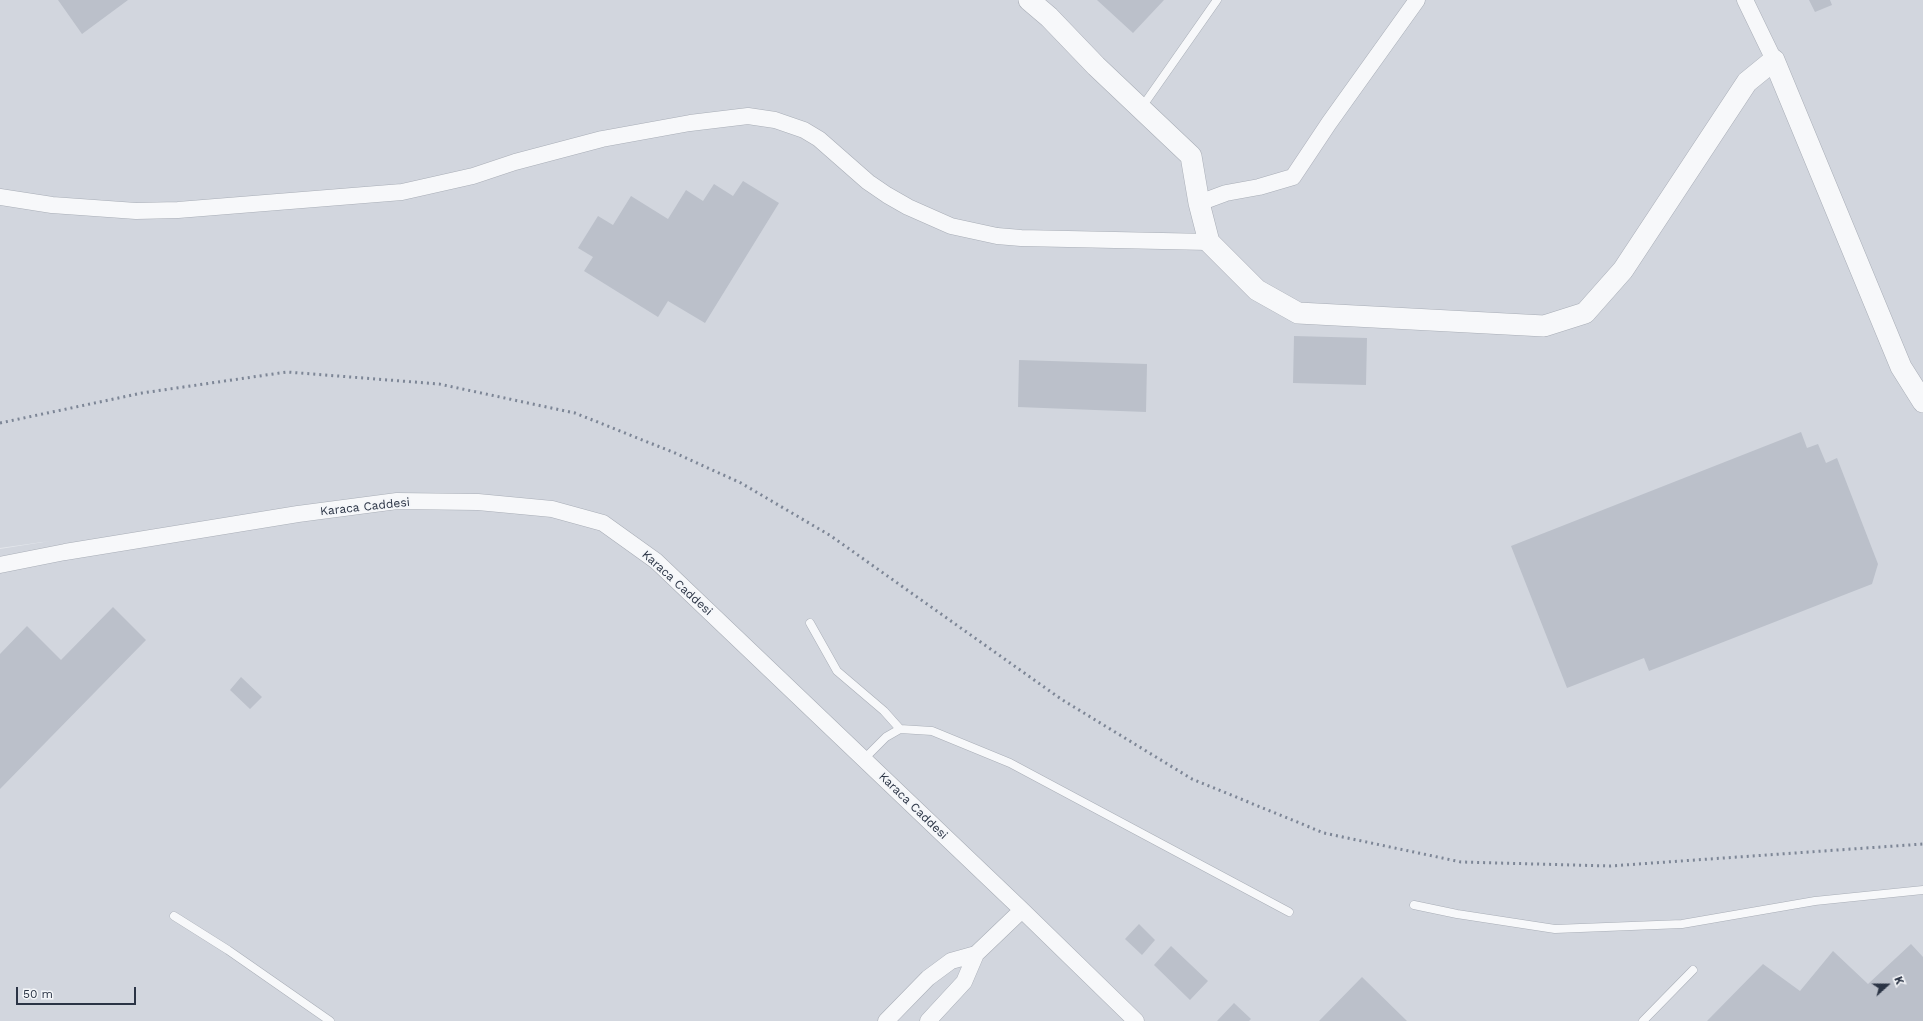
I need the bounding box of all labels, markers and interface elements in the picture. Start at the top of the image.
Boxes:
street label: Karaca Caddesi [319,495,411,519]
street label: Karaca Caddesi [639,547,715,619]
street label: Karaca Caddesi [876,770,950,842]
north arrow [1867,965,1907,1005]
text: K [1891,975,1906,986]
scale bar [18,979,138,1005]
text: 50 m [23,987,53,1001]

